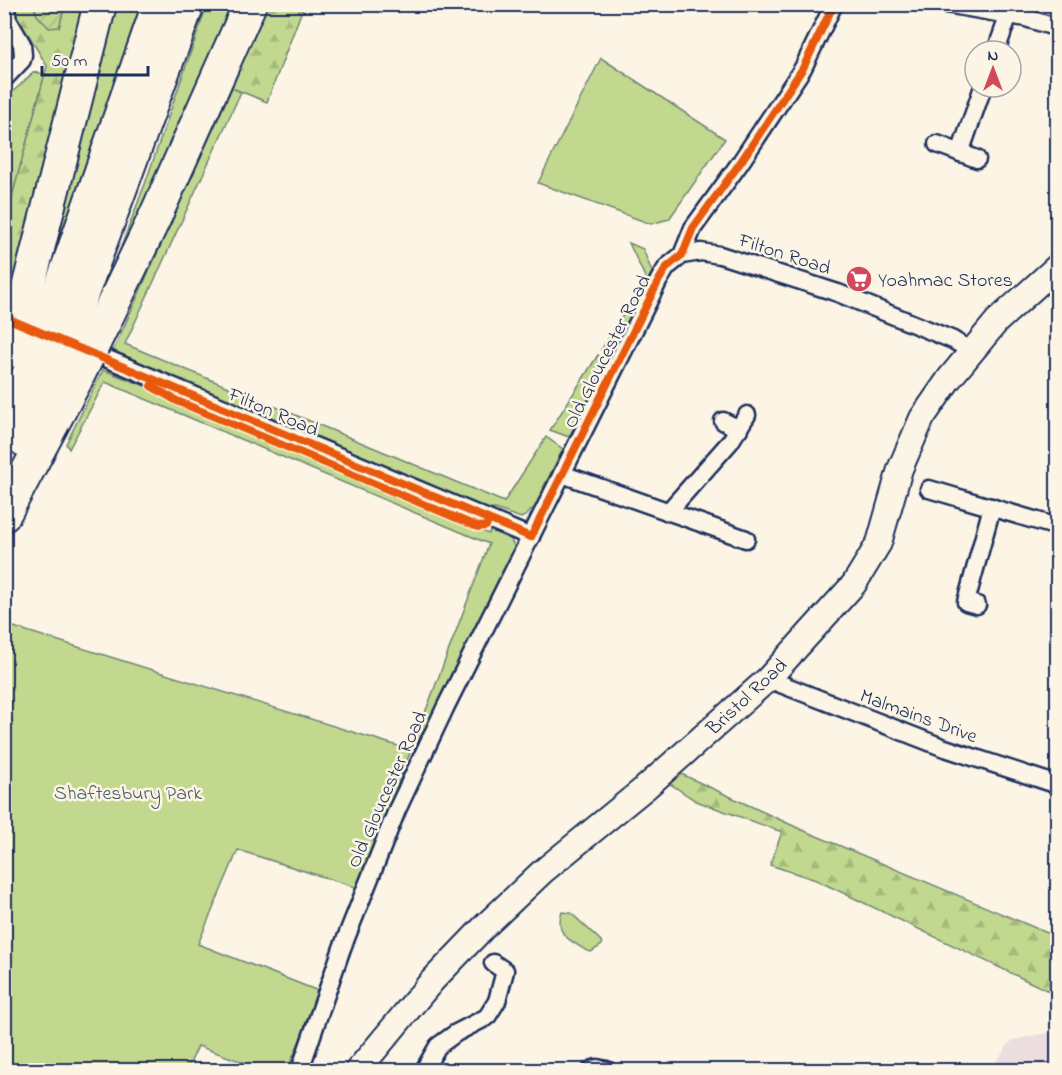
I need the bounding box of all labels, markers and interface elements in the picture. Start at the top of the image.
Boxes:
scale bar [42,39,148,77]
north arrow [963,39,1023,99]
text: N [988,44,999,68]
text: 50 m [51,49,88,75]
street label: Filton Road [733,227,834,284]
supermarket icon: Yoahmac Stores [844,264,874,294]
place label: Yoahmac Stores [878,267,1013,296]
street label: Old Gloucester Road [557,270,659,434]
street label: Filton Road [223,381,323,445]
street label: Bristol Road [700,653,795,744]
street label: Malmains Drive [855,683,981,752]
street label: Old Gloucester Road [341,707,436,873]
park label: Shaftesbury Park [54,780,202,809]

